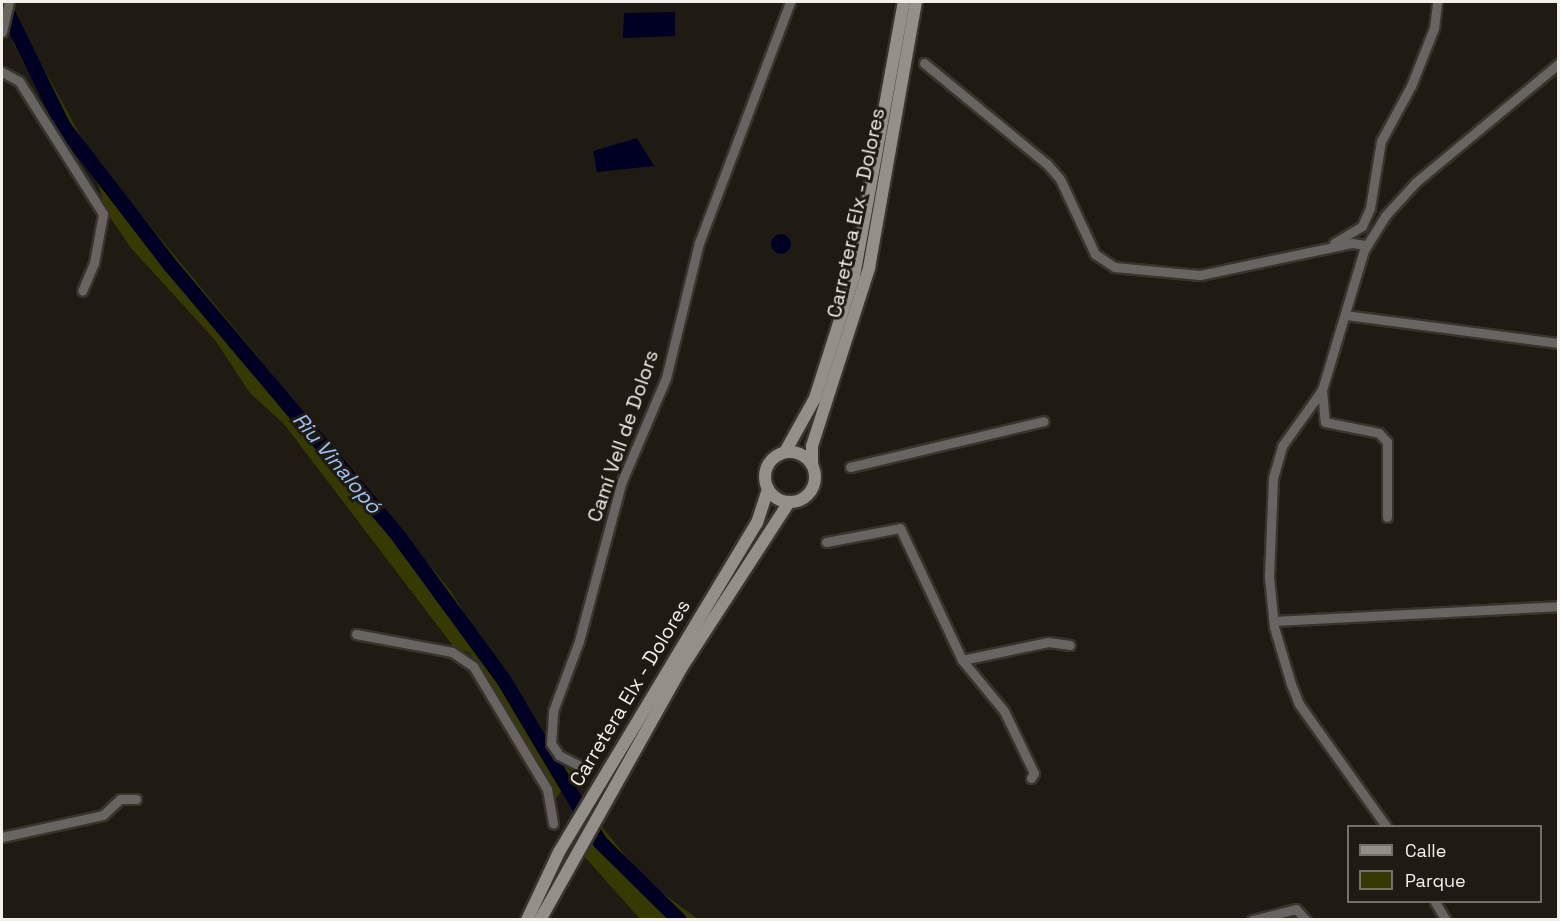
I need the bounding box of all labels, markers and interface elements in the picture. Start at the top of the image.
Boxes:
street label: Carretera Elx - Dolores [822,105,890,321]
street label: Camí Vell de Dolors [582,347,664,525]
water label: Riu Vinalopó [287,407,387,519]
street label: Carretera Elx - Dolores [564,595,696,791]
legend [1347,825,1542,903]
text: Calle [1405,839,1446,862]
text: Parque [1405,869,1466,892]

